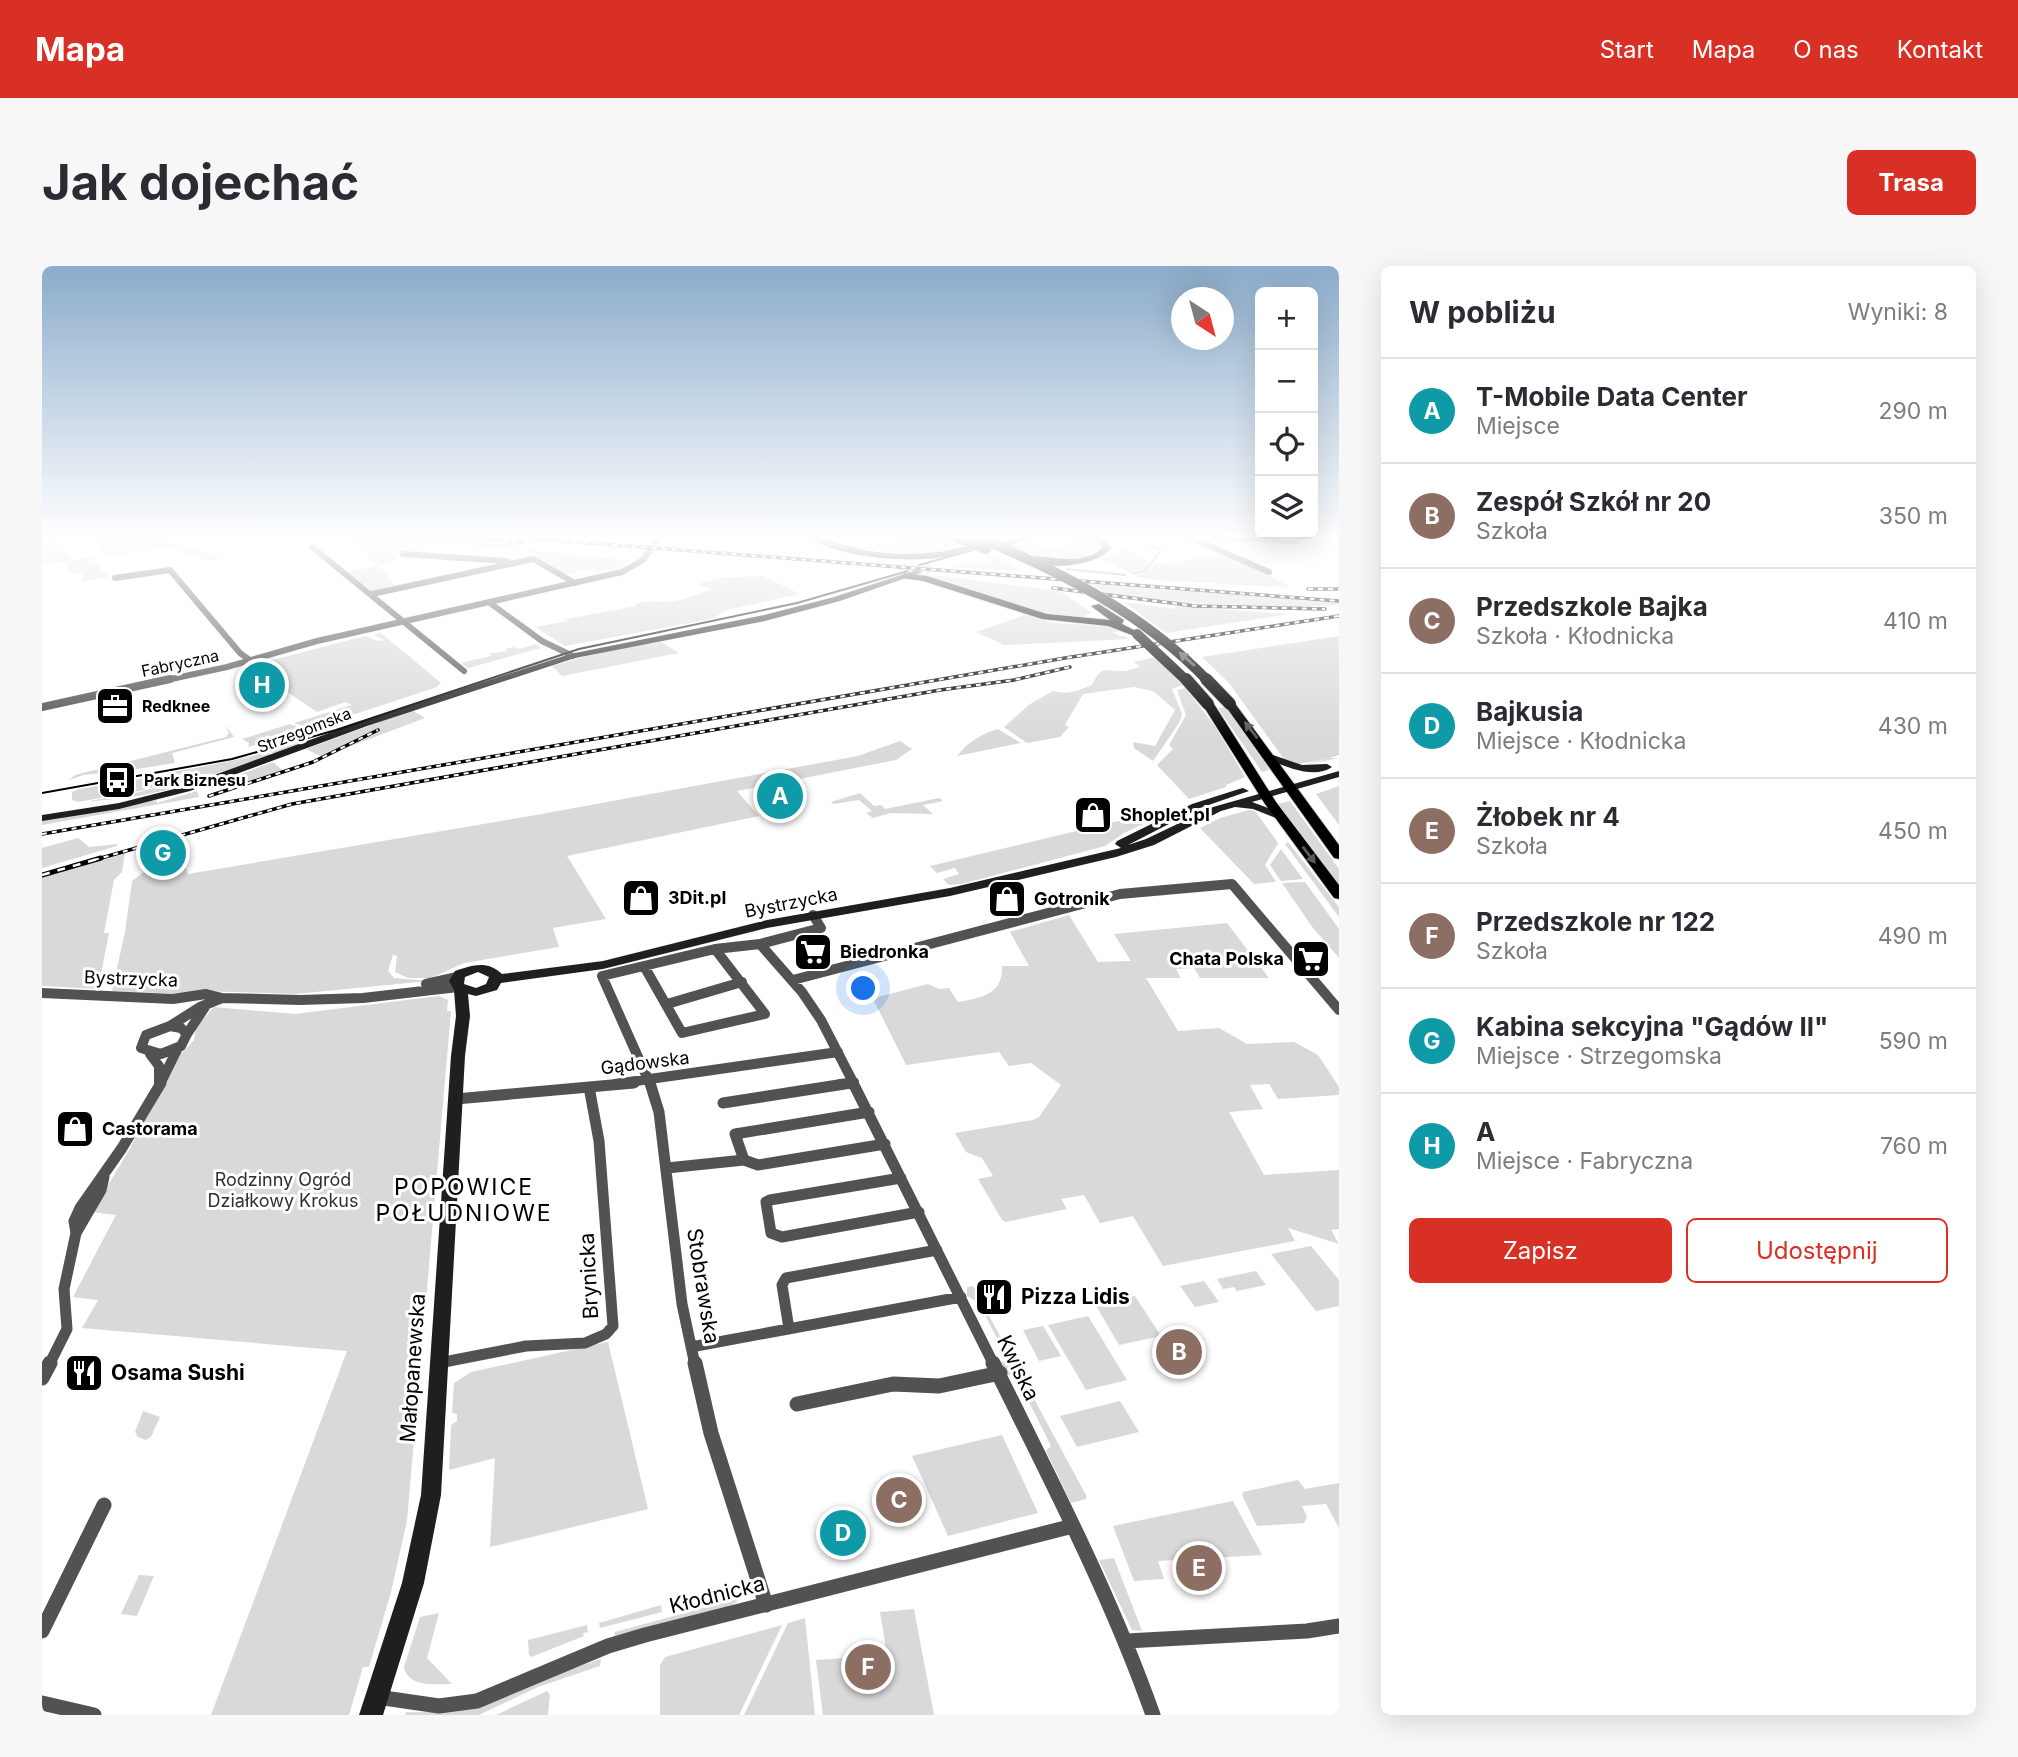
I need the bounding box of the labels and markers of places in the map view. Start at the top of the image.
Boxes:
pin: H [239,659,285,711]
office icon: Redknee [94,685,136,727]
place label: Redknee [142,696,210,716]
bus stop icon: Park Biznesu [96,759,138,801]
place label: Park Biznesu [144,770,246,790]
pin: A [757,770,803,822]
shop icon: Shoplet.pl [1072,794,1114,836]
place label: Shoplet.pl [1120,804,1210,825]
pin: G [140,827,186,879]
shop icon: 3Dit.pl [620,877,662,919]
shop icon: Gotronik [986,878,1028,920]
place label: 3Dit.pl [668,887,726,908]
place label: Gotronik [1034,888,1110,909]
supermarket icon: Biedronka [792,931,834,973]
supermarket icon: Chata Polska [1290,938,1332,980]
place label: Biedronka [840,941,929,962]
place label: Chata Polska [1169,948,1284,969]
shop icon: Castorama [54,1108,96,1150]
place label: Castorama [102,1118,198,1139]
restaurant icon: Pizza Lidis [973,1276,1015,1318]
place label: Pizza Lidis [1021,1284,1130,1309]
pin: B [1156,1326,1202,1378]
restaurant icon: Osama Sushi [63,1352,105,1394]
place label: Osama Sushi [111,1360,245,1385]
pin: C [876,1474,922,1526]
pin: D [820,1507,866,1559]
pin: E [1176,1542,1222,1594]
pin: F [845,1641,891,1693]

